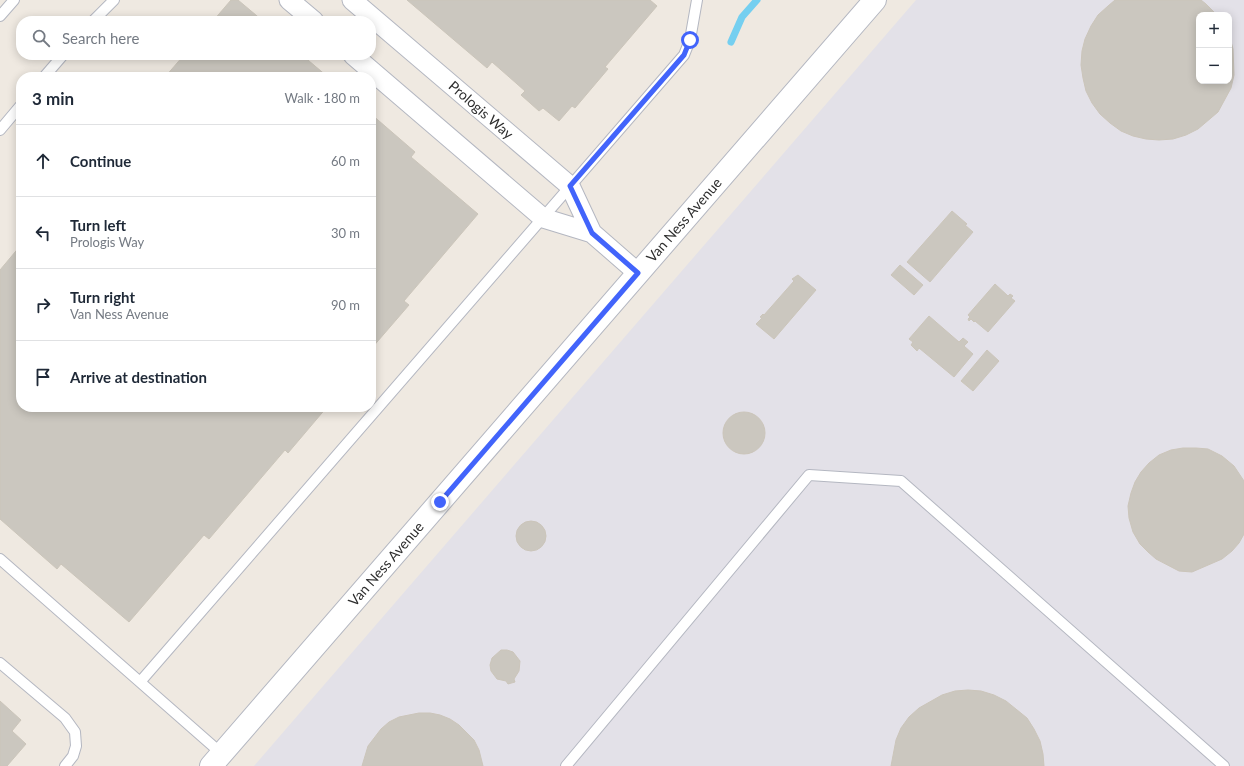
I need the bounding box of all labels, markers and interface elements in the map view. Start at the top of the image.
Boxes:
map controls [1196,12,1232,84]
button: + [1196,12,1232,48]
search box [16,16,376,60]
icon: search [30,27,52,49]
text: Search here [62,29,139,47]
route start [681,31,699,49]
button: − [1196,48,1232,84]
street label: Prologis Way [446,77,518,143]
text: 3 min [32,88,74,109]
text: Walk · 180 m [284,90,360,106]
icon: ahead [32,150,54,172]
text: Continue [70,152,131,170]
text: 60 m [331,153,360,169]
street label: Van Ness Avenue [642,174,725,265]
text: Turn left [70,216,126,234]
icon: left [32,222,54,244]
text: 30 m [331,225,360,241]
text: Prologis Way [70,234,144,250]
text: Turn right [70,288,135,306]
icon: right [32,294,54,316]
text: 90 m [331,297,360,313]
text: Van Ness Avenue [70,306,169,322]
icon: arrive [32,366,54,388]
text: Arrive at destination [70,368,207,386]
route end [431,493,449,511]
street label: Van Ness Avenue [344,518,427,609]

